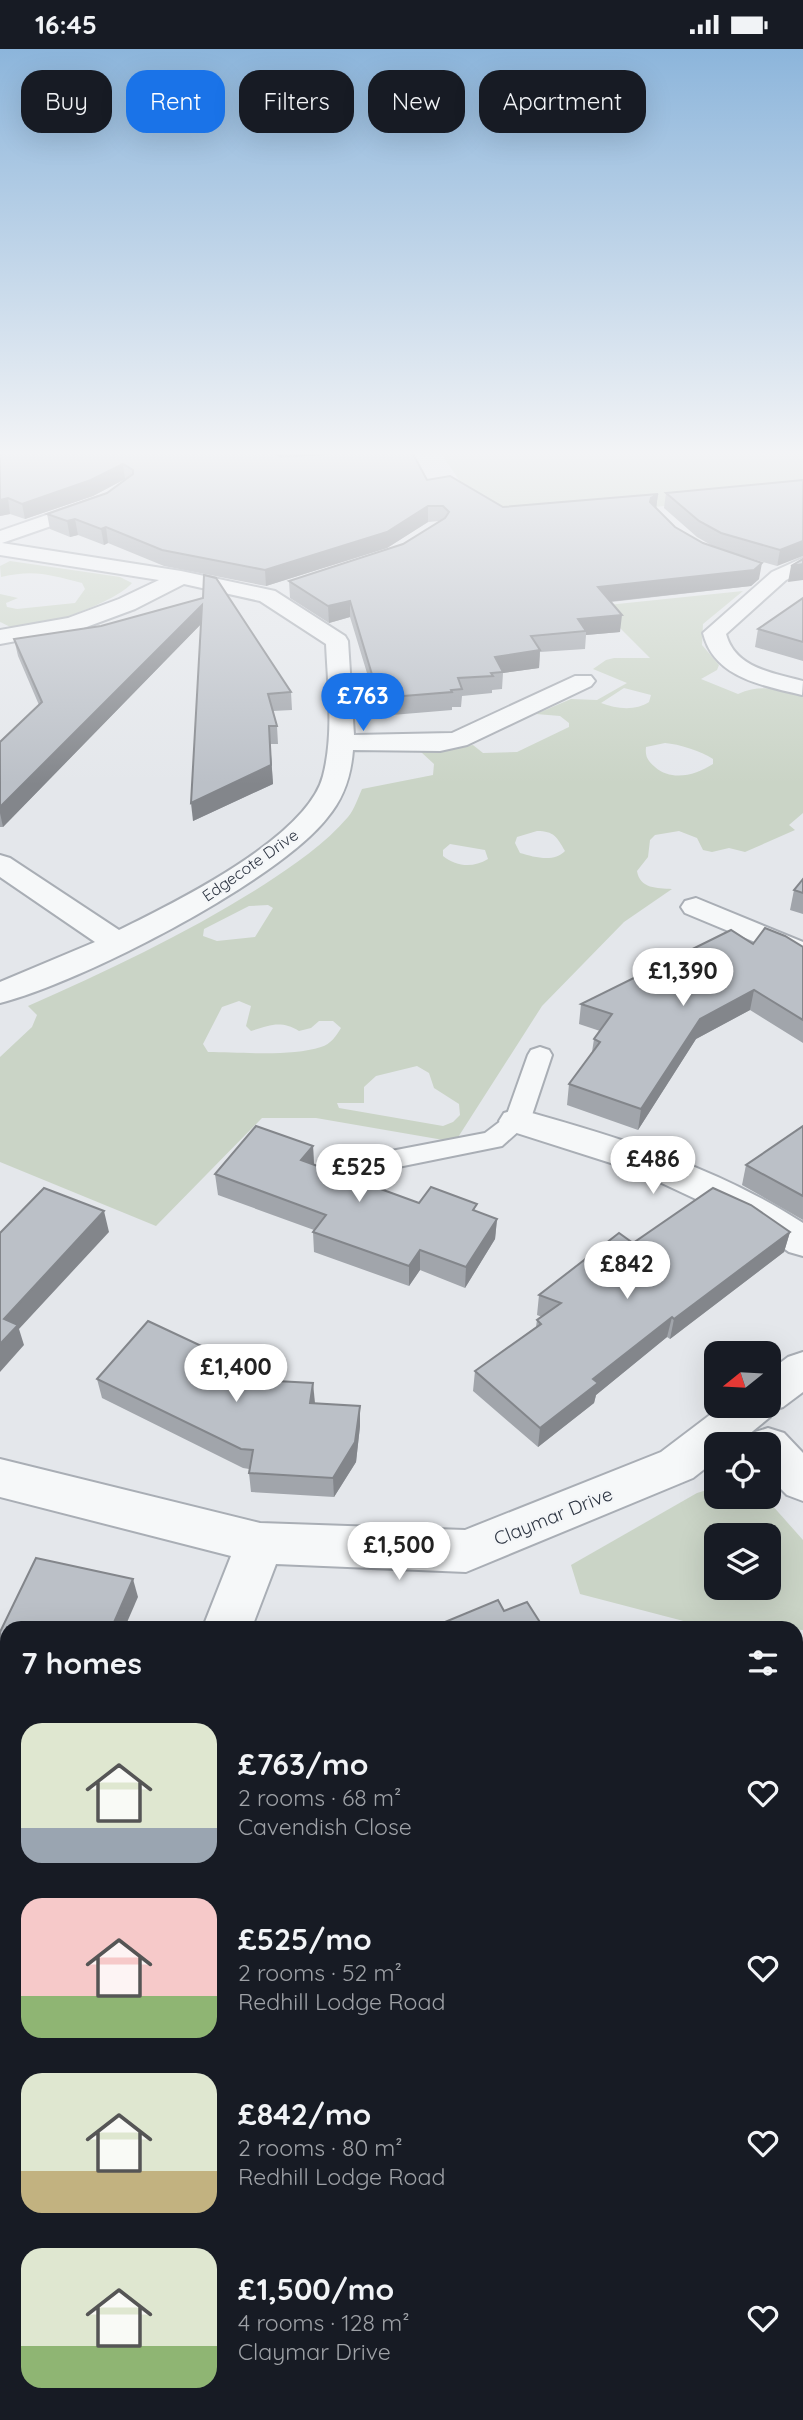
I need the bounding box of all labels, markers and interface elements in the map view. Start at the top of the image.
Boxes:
text: 16:45 [35,8,97,41]
chip: Buy [21,70,112,133]
chip: Rent [126,70,225,133]
chip: Filters [239,70,354,133]
chip: New [368,70,465,133]
chip: Apartment [479,70,646,133]
pin: £763 [322,673,404,733]
text: £763 [337,681,389,710]
street label: Edgecote Drive [198,825,302,905]
pin: £1,390 [626,949,740,1008]
text: £1,390 [648,956,718,985]
pin: £486 [612,1137,694,1196]
text: £486 [626,1144,680,1173]
pin: £525 [318,1145,400,1204]
text: £525 [332,1152,386,1181]
pin: £842 [586,1241,668,1301]
text: £842 [600,1249,654,1278]
north arrow [704,1341,780,1417]
map controls [704,1341,781,1600]
pin: £1,400 [179,1345,293,1404]
text: £1,400 [200,1352,272,1381]
button: locate [704,1432,781,1509]
street label: Claymar Drive [490,1481,616,1551]
pin: £1,500 [342,1523,456,1582]
button: layers [704,1523,781,1600]
text: £1,500 [363,1530,435,1559]
text: 7 homes [21,1644,142,1682]
icon: filters [744,1644,782,1682]
text: £763/mo [238,1745,368,1783]
icon: home [77,1751,161,1835]
icon: heart [744,1774,782,1812]
text: 2 rooms · 68 m² [238,1783,401,1812]
text: Cavendish Close [238,1812,412,1841]
text: £525/mo [238,1920,372,1958]
icon: home [77,1926,161,2010]
icon: heart [744,1949,782,1987]
text: 2 rooms · 52 m² [238,1958,402,1987]
text: Redhill Lodge Road [238,1987,445,2016]
text: £842/mo [238,2095,371,2133]
icon: home [77,2101,161,2185]
icon: heart [744,2124,782,2162]
text: 2 rooms · 80 m² [238,2133,403,2162]
text: Redhill Lodge Road [238,2162,445,2191]
text: £1,500/mo [238,2270,394,2308]
icon: home [77,2276,161,2360]
icon: heart [744,2299,782,2337]
text: 4 rooms · 128 m² [238,2308,410,2337]
text: Claymar Drive [238,2337,391,2366]

